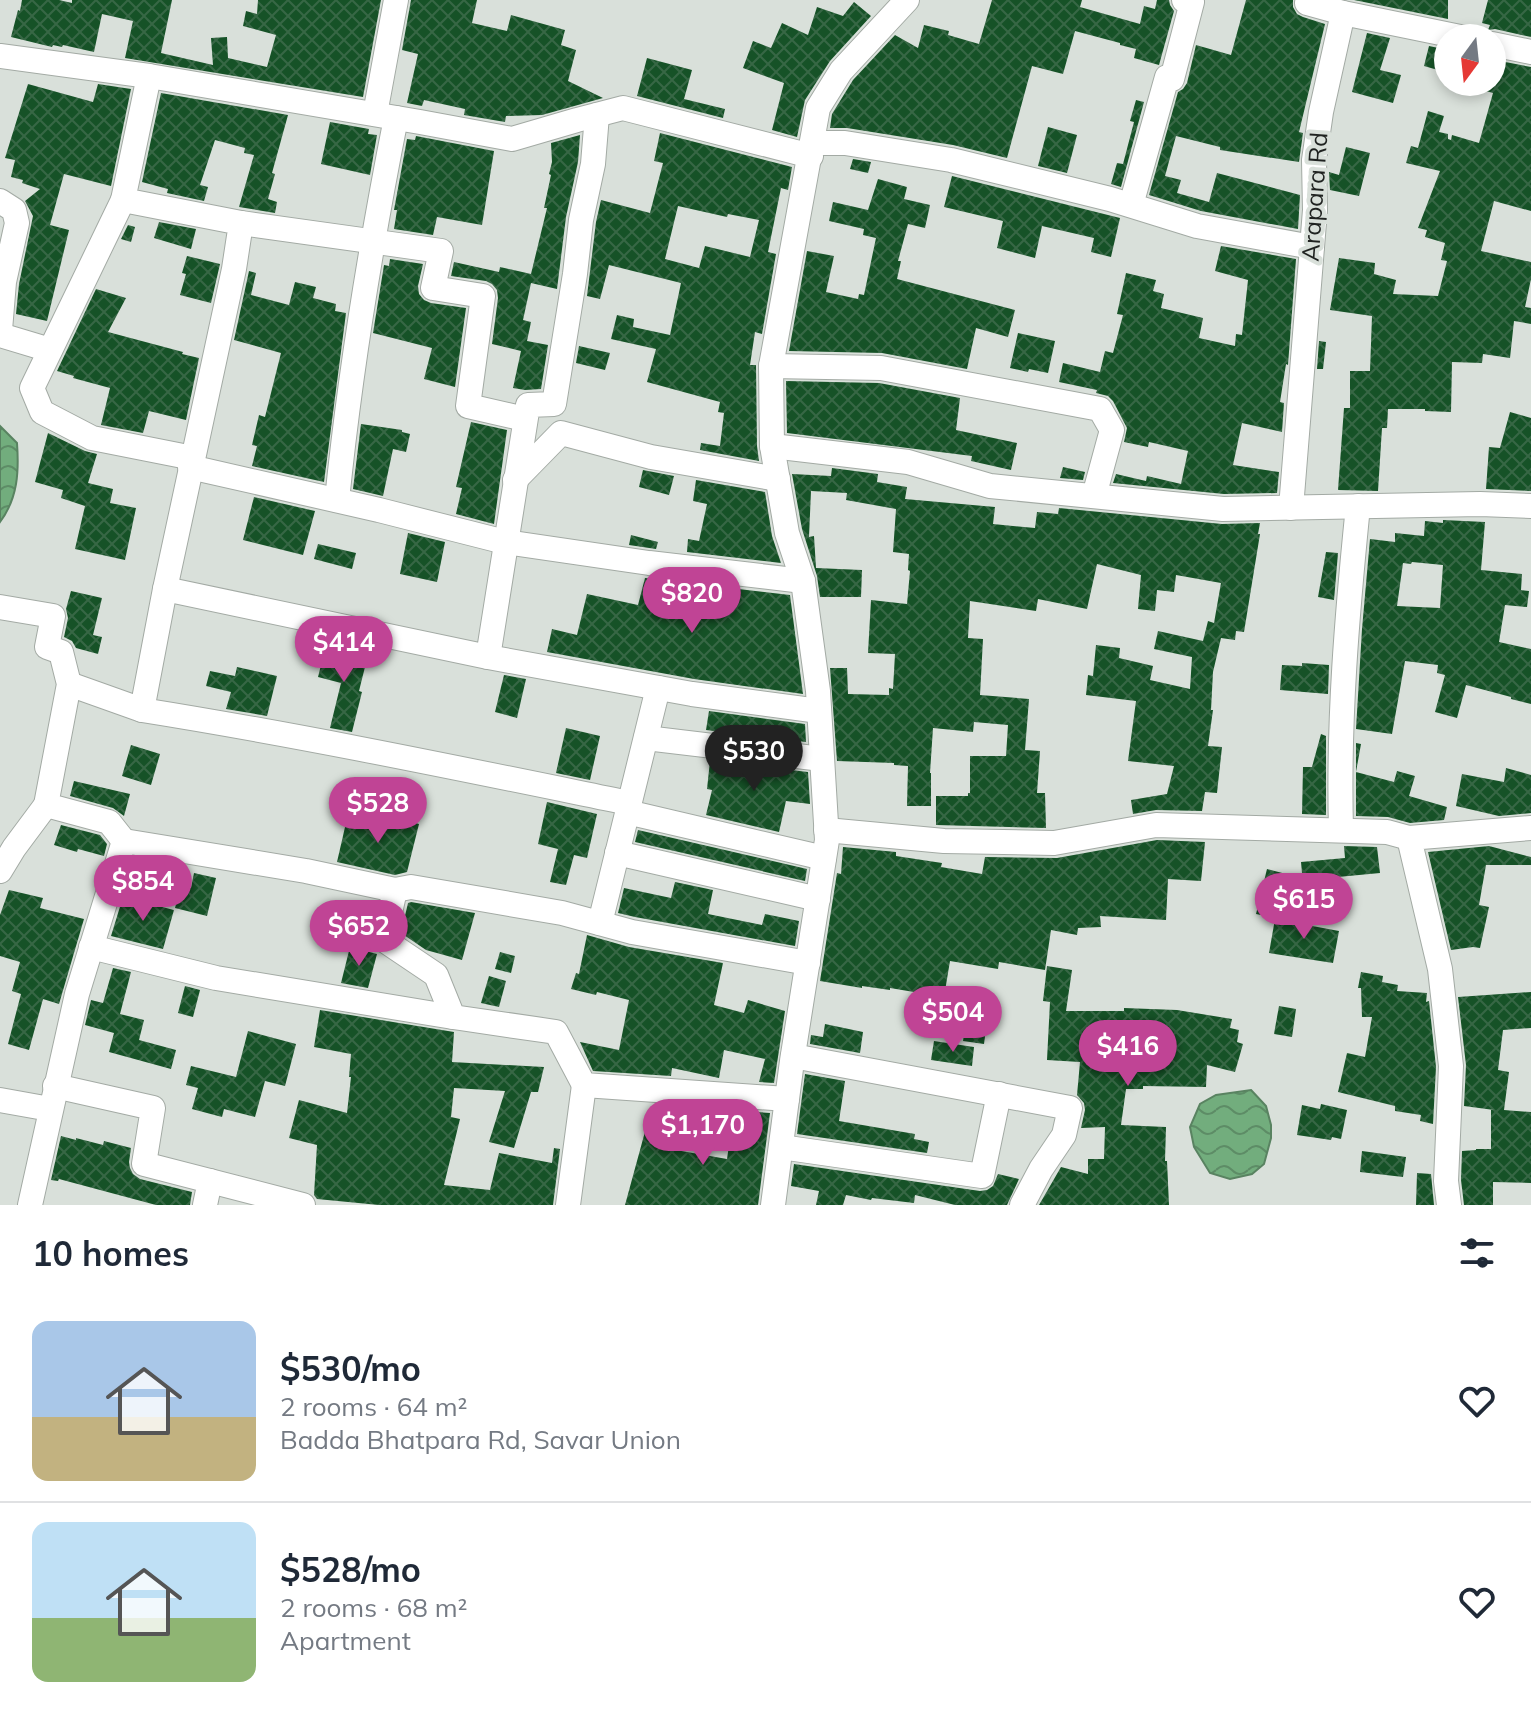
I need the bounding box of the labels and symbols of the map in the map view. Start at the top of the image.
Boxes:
north arrow [1434,24,1506,96]
street label: Arapara Rd [1295,131,1333,263]
pin: $820 [645,567,739,635]
pin: $414 [297,616,391,684]
pin: $530 [707,725,801,793]
pin: $528 [331,777,425,845]
pin: $854 [96,855,190,923]
pin: $615 [1257,873,1351,941]
pin: $652 [312,900,406,968]
pin: $504 [906,986,1000,1054]
pin: $416 [1081,1020,1175,1088]
pin: $1,170 [638,1099,768,1167]

